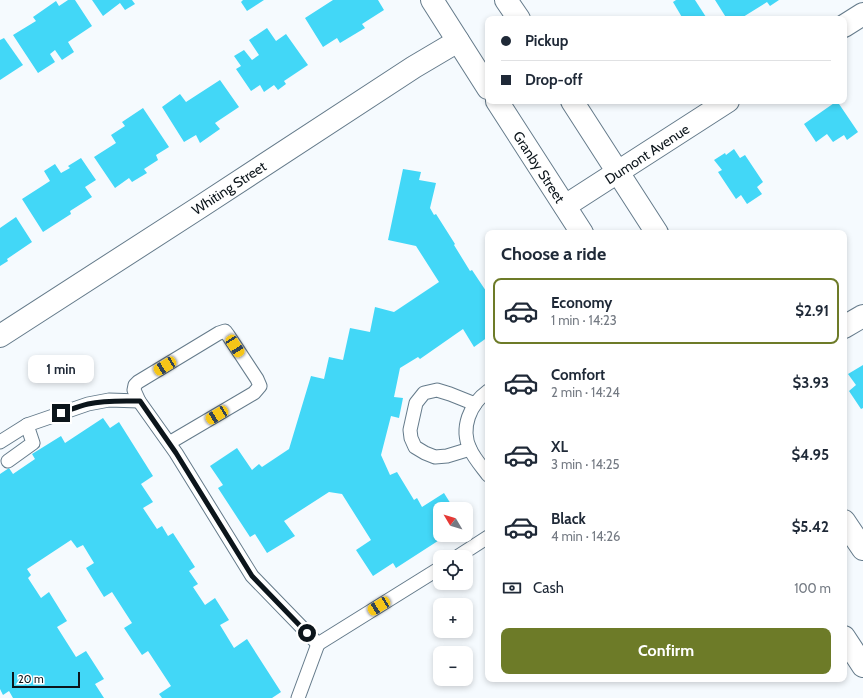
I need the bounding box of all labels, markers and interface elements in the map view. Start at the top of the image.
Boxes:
text: Pickup [525,32,568,50]
text: Drop-off [525,71,583,89]
street label: Dumont Avenue [601,120,693,188]
street label: Granby Street [509,128,569,207]
street label: Whiting Street [188,157,270,219]
text: Choose a ride [501,243,606,265]
icon: car [503,293,539,329]
text: Economy [551,294,612,312]
text: $2.91 [795,302,829,320]
text: 1 min · 14:23 [551,312,617,328]
car [223,333,247,359]
callout: 1 min [28,355,94,383]
car [152,355,178,377]
text: 1 min [46,361,76,377]
icon: car [503,365,539,401]
text: Comfort [551,366,605,384]
text: $3.93 [793,374,829,392]
text: 2 min · 14:24 [551,384,620,400]
route end [52,404,70,422]
car [204,404,230,426]
icon: car [503,437,539,473]
text: XL [551,438,568,456]
text: $4.95 [791,446,829,464]
text: 3 min · 14:25 [551,456,620,472]
north arrow [433,502,473,542]
map controls [433,502,473,686]
icon: car [503,509,539,545]
text: Black [551,510,586,528]
text: $5.42 [792,518,829,536]
text: 4 min · 14:26 [551,528,620,544]
button: locate [433,550,473,590]
icon: cash [501,577,523,599]
text: Cash [533,579,564,597]
text: 100 m [794,580,831,596]
car [366,595,392,617]
button: + [433,598,473,638]
route start [298,624,316,642]
button: Confirm [501,628,831,674]
button: − [433,646,473,686]
scale bar [12,670,80,689]
text: 20 m [18,672,44,686]

